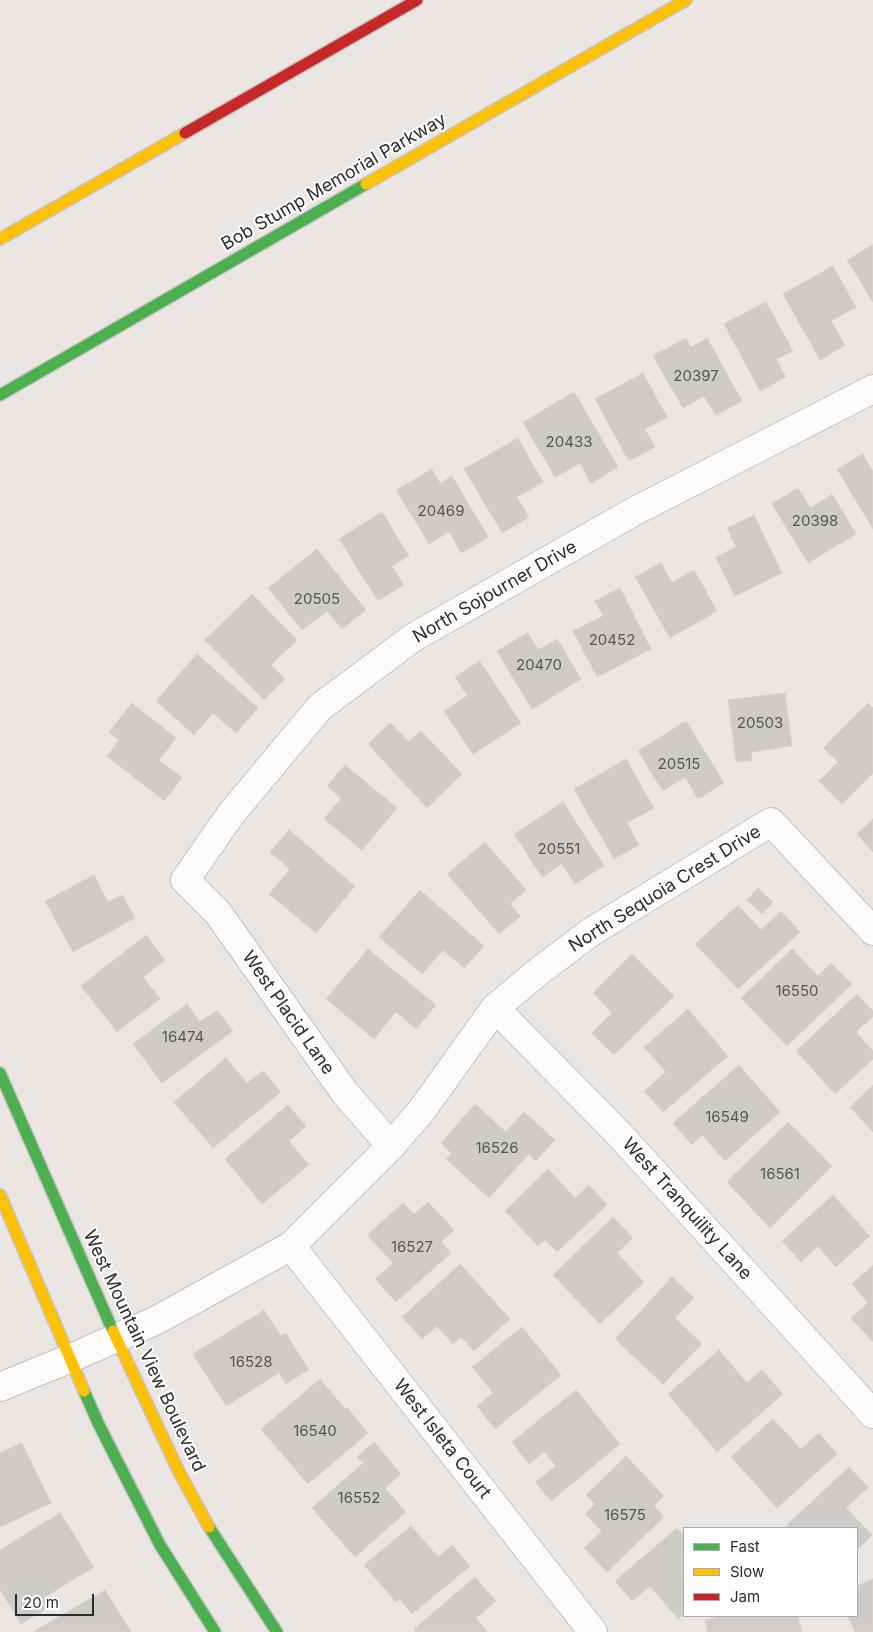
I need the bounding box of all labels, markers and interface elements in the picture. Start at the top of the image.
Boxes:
street label: Bob Stump Memorial Parkway [218,109,450,255]
house number: 20397 [673,367,719,385]
house number: 20433 [546,433,592,451]
house number: 20469 [418,502,464,520]
house number: 20398 [792,512,838,530]
street label: North Sojourner Drive [409,536,581,648]
house number: 20505 [294,590,340,608]
house number: 20452 [589,631,635,649]
house number: 20470 [516,656,562,674]
house number: 20503 [737,714,783,732]
house number: 20515 [658,755,700,773]
street label: North Sequoia Crest Drive [565,821,765,957]
house number: 20551 [538,840,580,858]
street label: West Placid Lane [237,947,339,1079]
house number: 16550 [775,982,819,1000]
house number: 16474 [162,1028,204,1046]
house number: 16549 [705,1108,749,1126]
street label: West Tranquility Lane [618,1134,756,1284]
house number: 16526 [476,1139,518,1157]
house number: 16561 [760,1165,800,1183]
street label: West Mountain View Boulevard [78,1227,210,1475]
house number: 16527 [391,1238,433,1256]
house number: 16528 [230,1353,272,1371]
street label: West Isleta Court [389,1375,495,1503]
house number: 16540 [293,1422,337,1440]
house number: 16552 [338,1489,380,1507]
house number: 16575 [604,1506,646,1524]
legend [683,1527,858,1617]
text: Fast [730,1537,760,1556]
text: Slow [730,1562,764,1581]
scale bar [18,1584,96,1616]
text: Jam [730,1587,760,1606]
text: 20 m [23,1593,59,1612]

